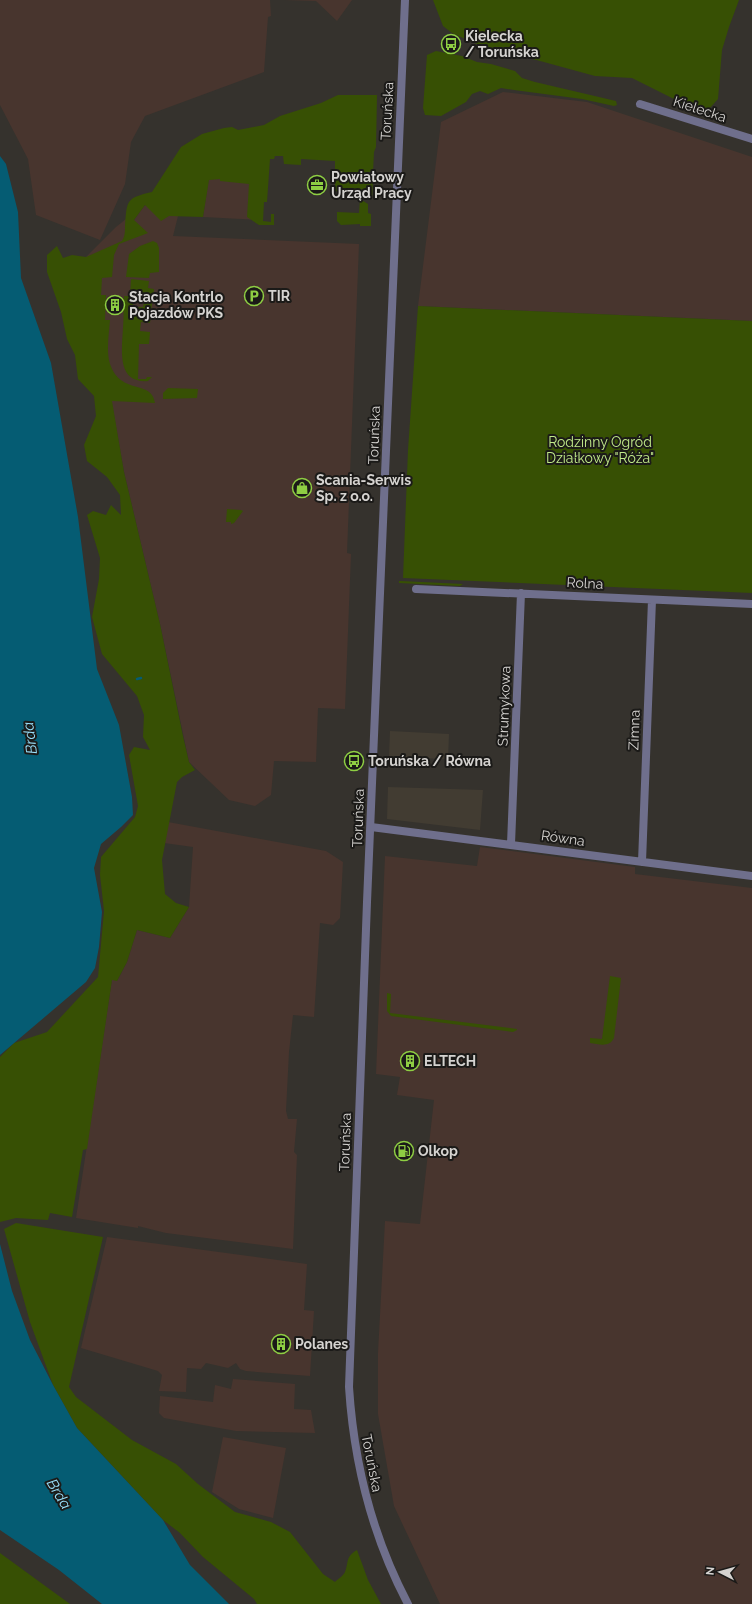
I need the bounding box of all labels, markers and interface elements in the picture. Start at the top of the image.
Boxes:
place label: Kielecka / Toruńska [465,28,539,60]
bus stop icon: Kielecka / Toruńska [440,33,462,55]
street label: Toruńska [377,81,397,141]
street label: Kielecka [671,93,729,125]
place label: Powiatowy Urząd Pracy [331,169,412,201]
office icon: Powiatowy Urząd Pracy [306,174,328,196]
parking icon: TIR [243,285,265,307]
place label: TIR [268,288,291,304]
place label: Stacja Kontrlo Pojazdów PKS [129,289,224,321]
building icon: Stacja Kontrlo Pojazdów PKS [104,294,126,316]
street label: Toruńska [365,405,383,465]
park label: Rodzinny Ogród Działkowy "Róża" [546,434,654,466]
place label: Scania-Serwis Sp. z o.o. [316,472,411,504]
shop icon: Scania-Serwis Sp. z o.o. [291,477,313,499]
street label: Rolna [566,574,604,592]
street label: Strumykowa [495,665,513,747]
street label: Zimna [625,709,643,751]
water label: Brda [19,721,41,755]
bus stop icon: Toruńska / Równa [343,750,365,772]
place label: Toruńska / Równa [368,753,491,769]
street label: Toruńska [349,788,367,848]
street label: Równa [540,827,586,849]
building icon: ELTECH [399,1050,421,1072]
place label: ELTECH [424,1053,476,1069]
street label: Toruńska [336,1112,354,1172]
fuel station icon: Olkop [393,1140,415,1162]
place label: Olkop [418,1143,458,1159]
building icon: Polanes [270,1333,292,1355]
place label: Polanes [295,1336,348,1352]
street label: Toruńska [359,1433,385,1493]
water label: Brda [43,1475,75,1513]
north arrow [700,1552,740,1592]
text: N [704,1566,717,1576]

